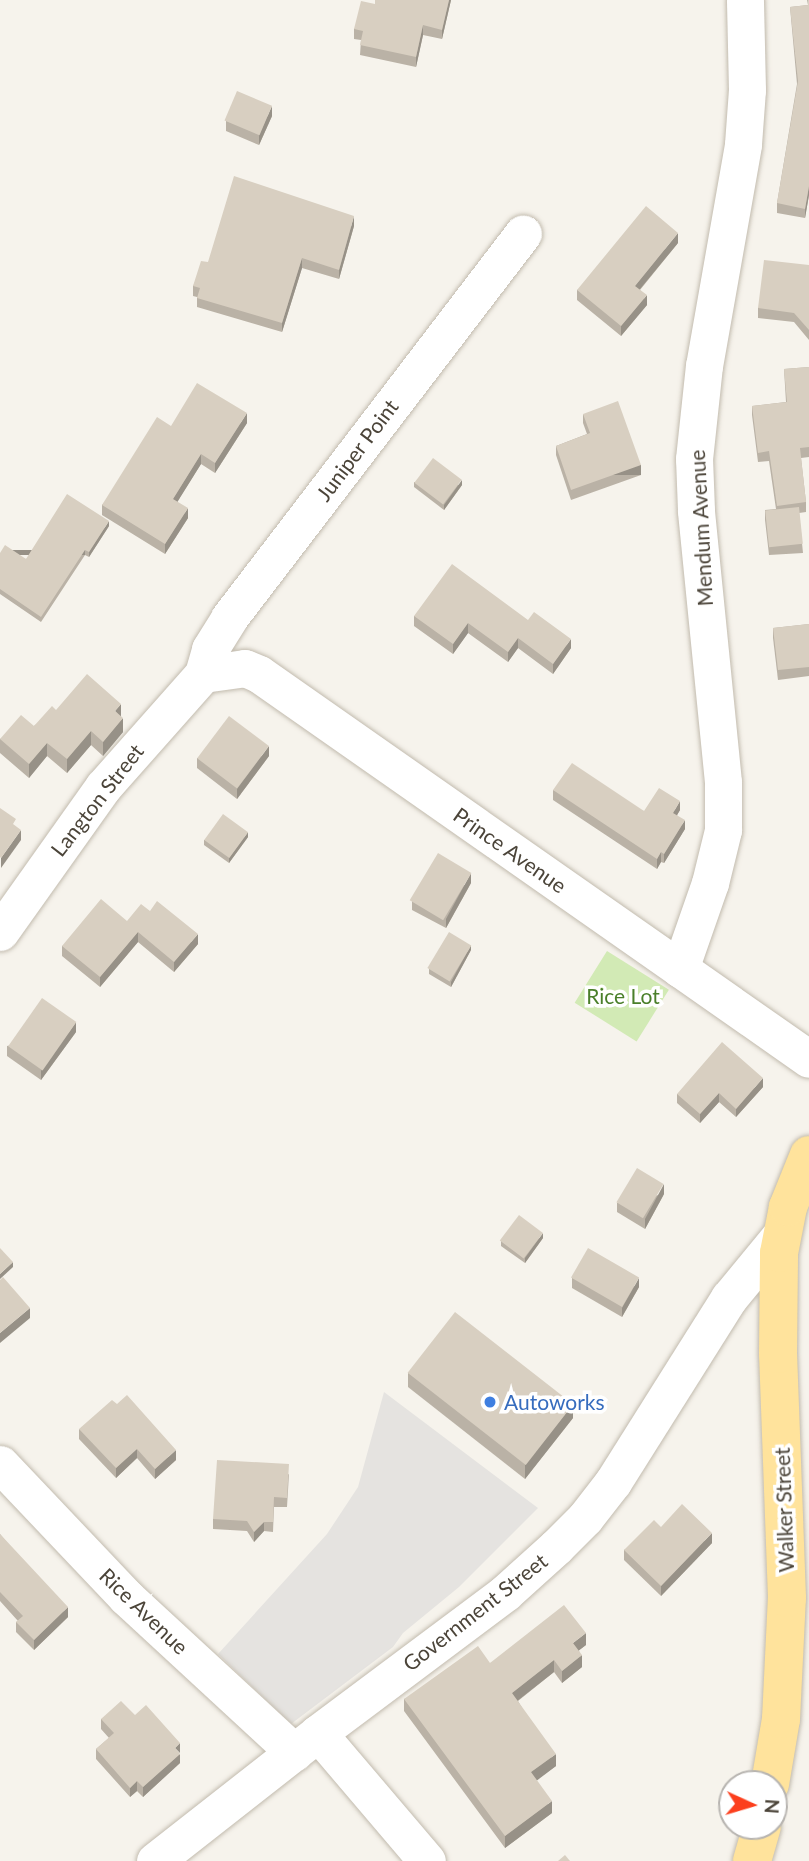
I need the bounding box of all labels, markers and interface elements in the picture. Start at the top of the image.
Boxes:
street label: Juniper Point [311,394,403,506]
street label: Mendum Avenue [684,449,718,607]
street label: Langton Street [45,739,149,861]
street label: Prince Avenue [448,802,572,898]
park label: Rice Lot [586,983,660,1009]
place label: Autoworks [504,1389,605,1415]
marker: Autoworks [482,1394,498,1410]
street label: Walker Street [769,1447,799,1573]
street label: Government Street [398,1548,552,1676]
street label: Rice Avenue [94,1562,194,1660]
north arrow [718,1770,788,1840]
text: N [760,1798,784,1814]

